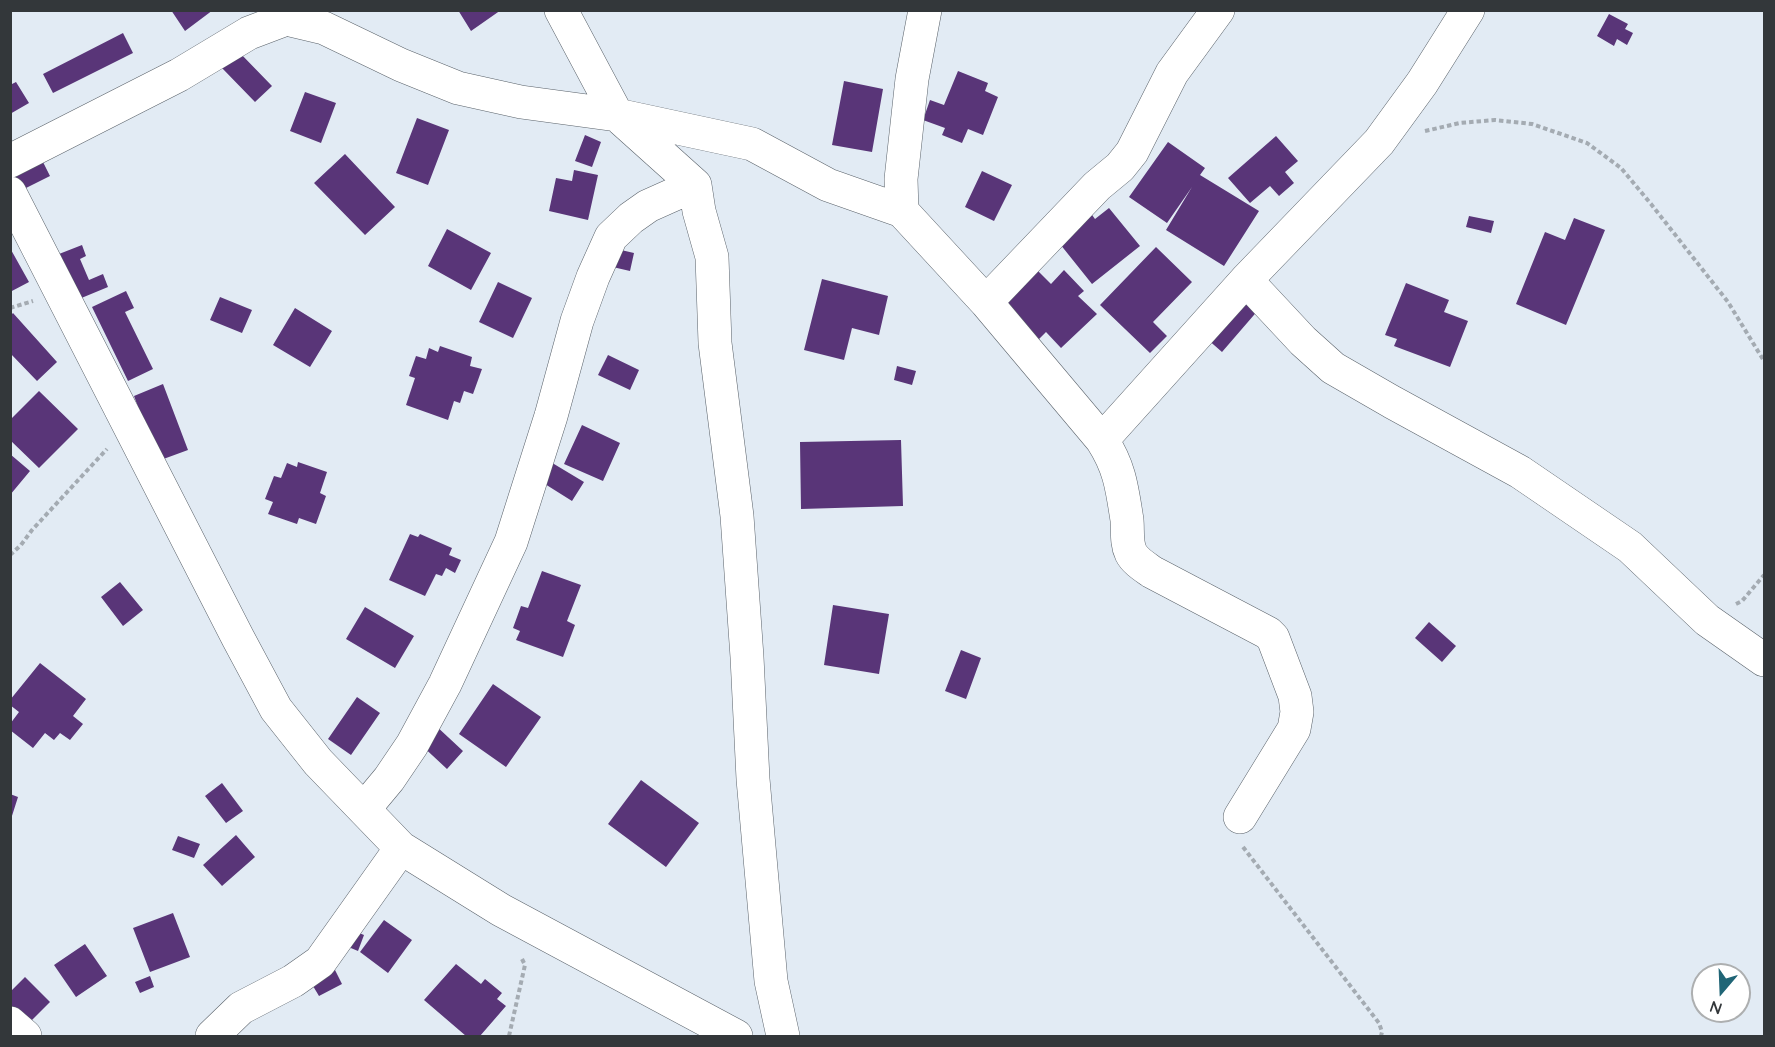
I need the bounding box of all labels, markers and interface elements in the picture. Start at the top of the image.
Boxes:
north arrow [1691,963,1751,1023]
text: N [1707,997,1725,1020]

